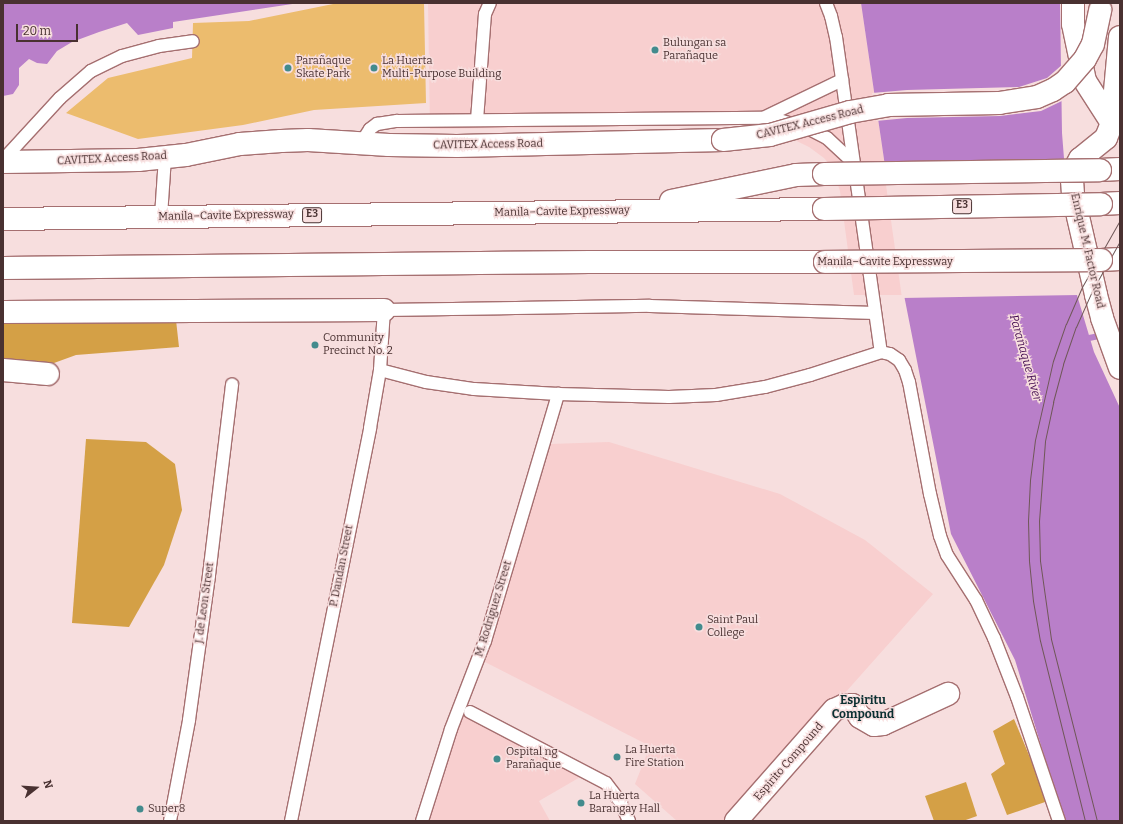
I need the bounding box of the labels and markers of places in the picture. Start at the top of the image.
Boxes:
place label: Bulungan sa Parañaque [663,37,726,63]
marker: Bulungan sa Parañaque [650,45,660,55]
place label: Parañaque Skate Park [296,55,351,81]
place label: La Huerta Multi-Purpose Building [382,55,501,81]
marker: Parañaque Skate Park [283,63,293,73]
marker: La Huerta Multi-Purpose Building [369,63,379,73]
place label: Community Precinct No. 2 [323,332,393,358]
marker: Community Precinct No. 2 [310,340,320,350]
place label: Saint Paul College [707,614,758,640]
marker: Saint Paul College [694,622,704,632]
place label: La Huerta Fire Station [625,744,684,770]
place label: Ospital ng Parañaque [506,746,561,772]
marker: La Huerta Fire Station [612,752,622,762]
marker: Ospital ng Parañaque [491,753,503,765]
place label: La Huerta Barangay Hall [589,790,660,816]
marker: La Huerta Barangay Hall [576,798,586,808]
place label: Super8 [148,802,185,816]
marker: Super8 [135,804,145,814]

